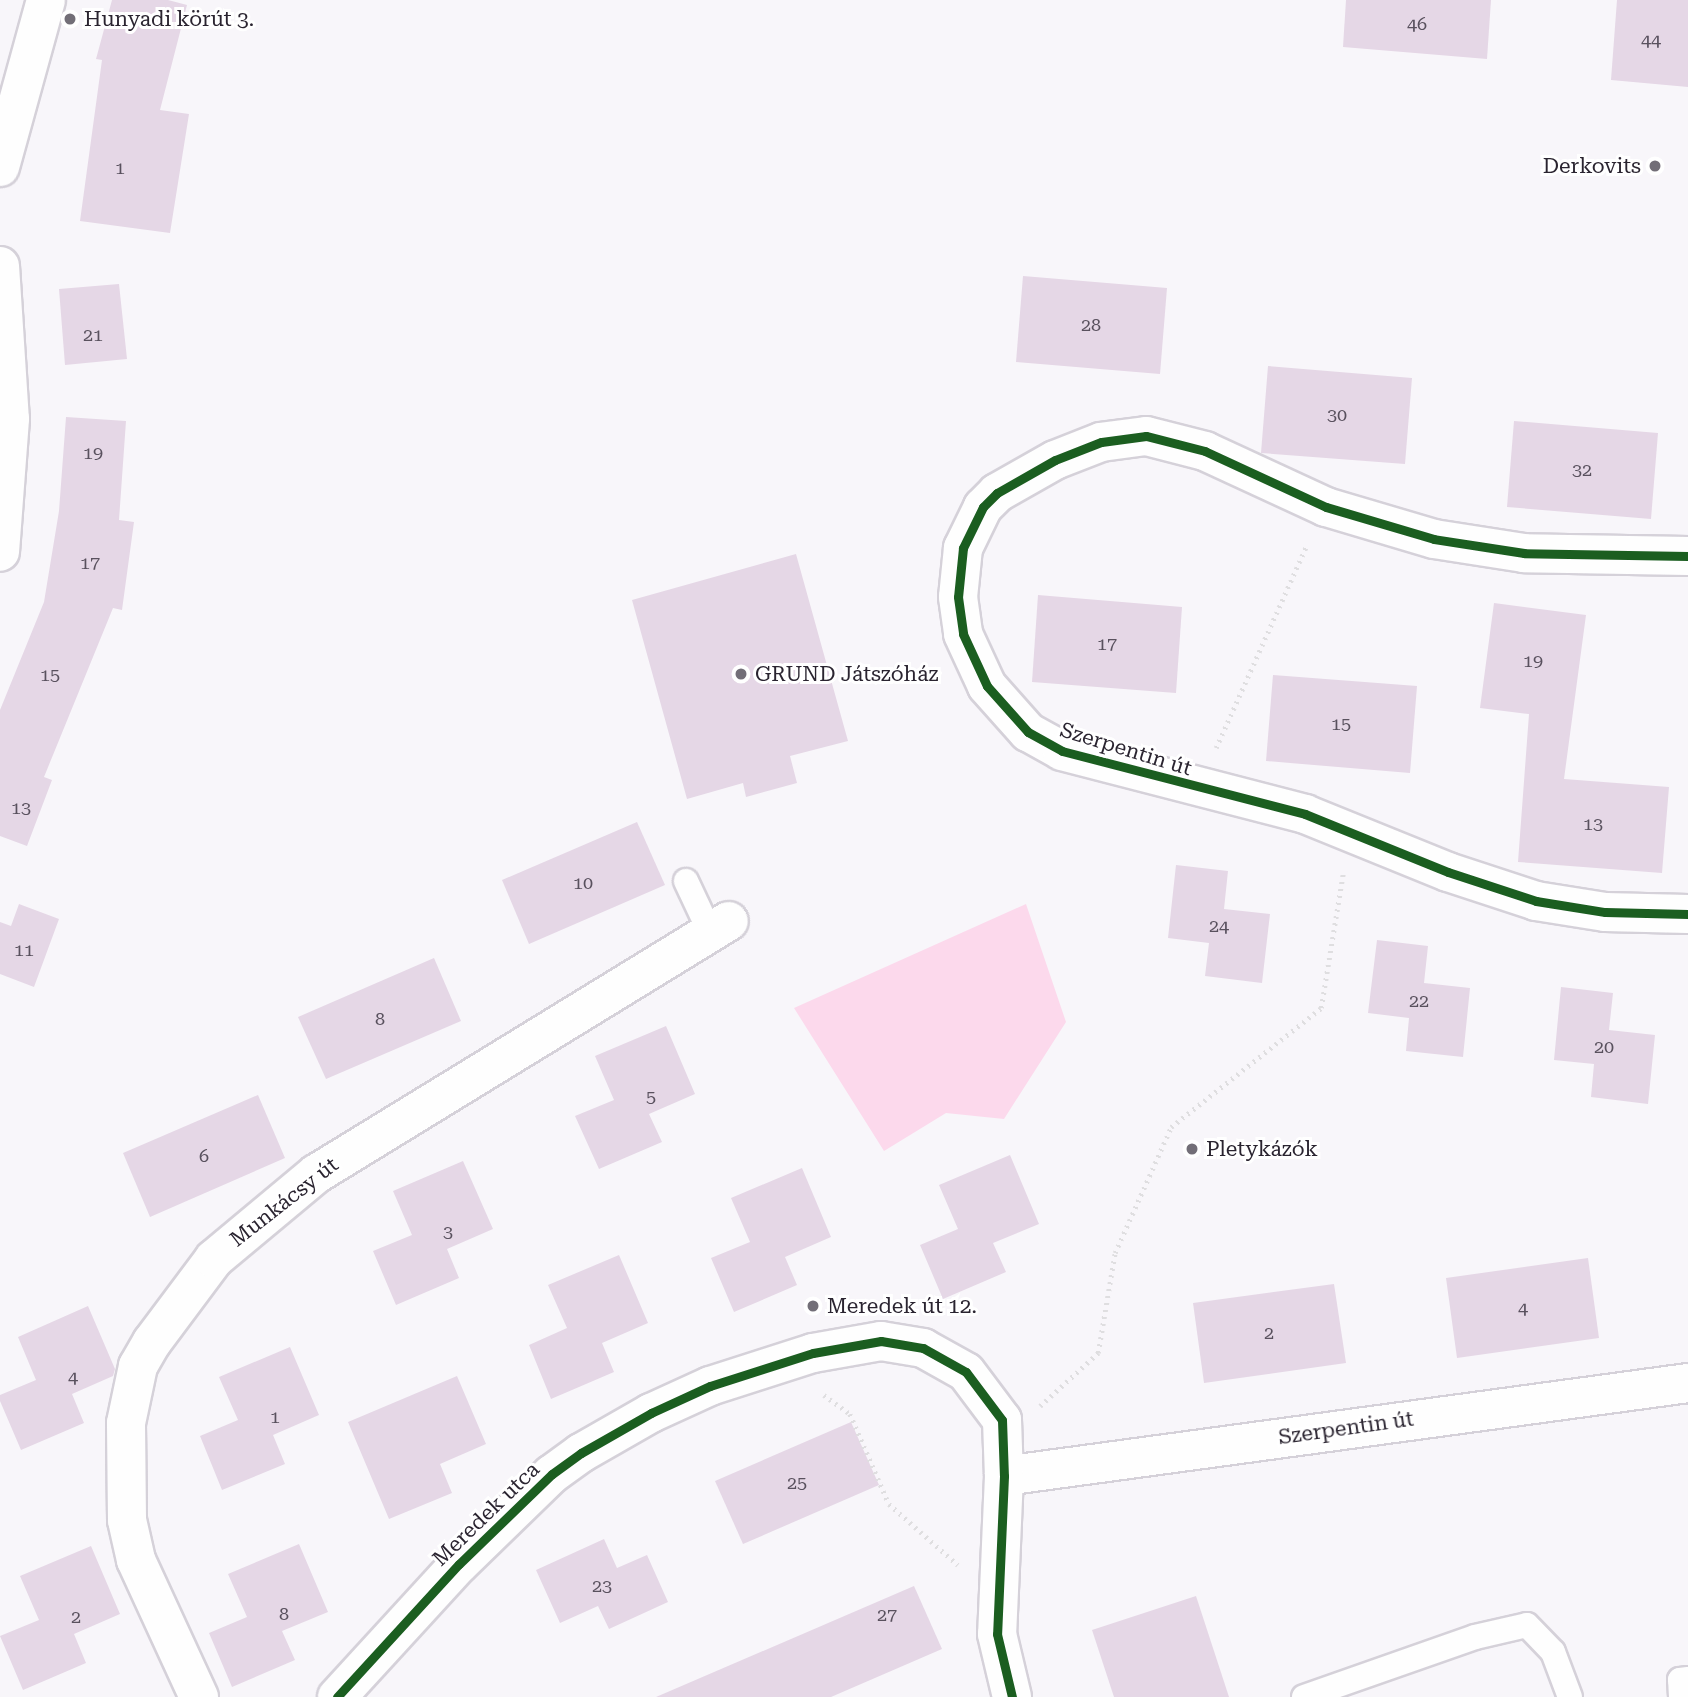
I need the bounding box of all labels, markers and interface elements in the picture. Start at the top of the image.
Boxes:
place label: Hunyadi körút 3. [84,6,254,32]
marker: Hunyadi körút 3. [62,11,78,27]
house number: 46 [1407,13,1427,35]
house number: 44 [1641,29,1661,51]
place label: Derkovits [1543,153,1641,179]
house number: 1 [115,157,125,179]
marker: Derkovits [1647,158,1663,174]
house number: 28 [1081,314,1101,336]
house number: 21 [83,324,103,346]
house number: 30 [1327,404,1347,426]
house number: 19 [83,442,103,464]
house number: 32 [1572,459,1592,481]
house number: 17 [80,552,100,574]
house number: 17 [1097,633,1117,655]
house number: 19 [1523,650,1543,672]
place label: GRUND Játszóház [755,661,938,687]
house number: 15 [40,664,60,686]
marker: GRUND Játszóház [733,666,749,682]
house number: 15 [1331,713,1351,735]
street label: Szerpentin út [1057,717,1195,781]
house number: 13 [11,797,31,819]
house number: 13 [1583,813,1603,835]
house number: 10 [573,872,593,894]
house number: 24 [1209,915,1229,937]
house number: 11 [14,939,34,961]
house number: 22 [1409,990,1429,1012]
house number: 8 [375,1008,385,1030]
house number: 20 [1594,1036,1614,1058]
house number: 5 [646,1086,656,1108]
place label: Pletykázók [1206,1136,1318,1162]
marker: Pletykázók [1184,1141,1200,1157]
house number: 6 [199,1145,209,1167]
street label: Munkácsy út [225,1152,343,1252]
house number: 3 [443,1221,453,1243]
place label: Meredek út 12. [827,1293,977,1319]
house number: 4 [1518,1297,1528,1319]
marker: Meredek út 12. [805,1298,821,1314]
house number: 2 [1264,1322,1274,1344]
house number: 4 [68,1366,78,1388]
house number: 1 [270,1406,280,1428]
street label: Szerpentin út [1277,1406,1415,1450]
street label: Meredek utca [427,1457,545,1571]
house number: 25 [787,1472,807,1494]
house number: 23 [592,1575,612,1597]
house number: 8 [279,1603,289,1625]
house number: 27 [877,1604,897,1626]
house number: 2 [71,1606,81,1628]

